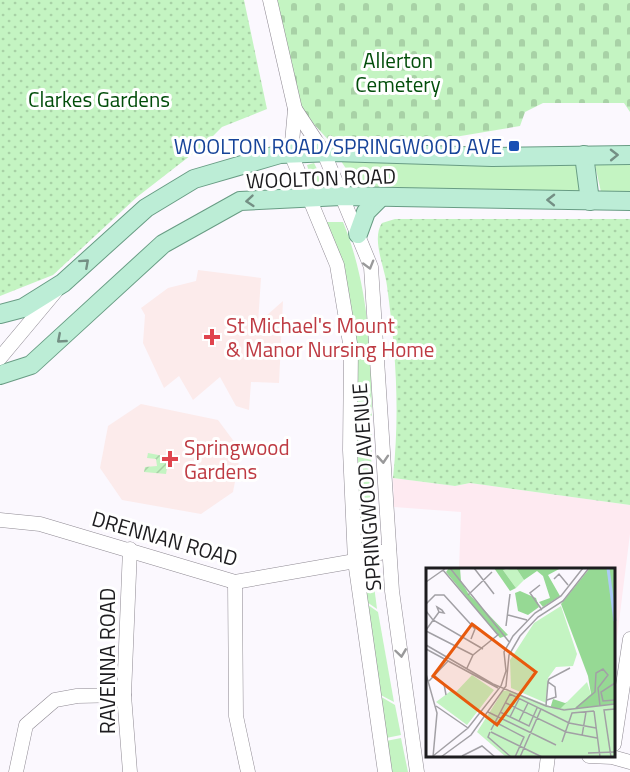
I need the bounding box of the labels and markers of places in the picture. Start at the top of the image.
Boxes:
place label: WOOLTON ROAD/SPRINGWOOD AVE [174,130,502,162]
marker: WOOLTON ROAD/SPRINGWOOD AVE [507,139,521,153]
place label: St Michael's Mount & Manor Nursing Home [226,309,434,365]
marker: St Michael's Mount & Manor Nursing Home [203,328,221,346]
place label: Springwood Gardens [184,431,290,487]
marker: Springwood Gardens [161,450,179,468]

